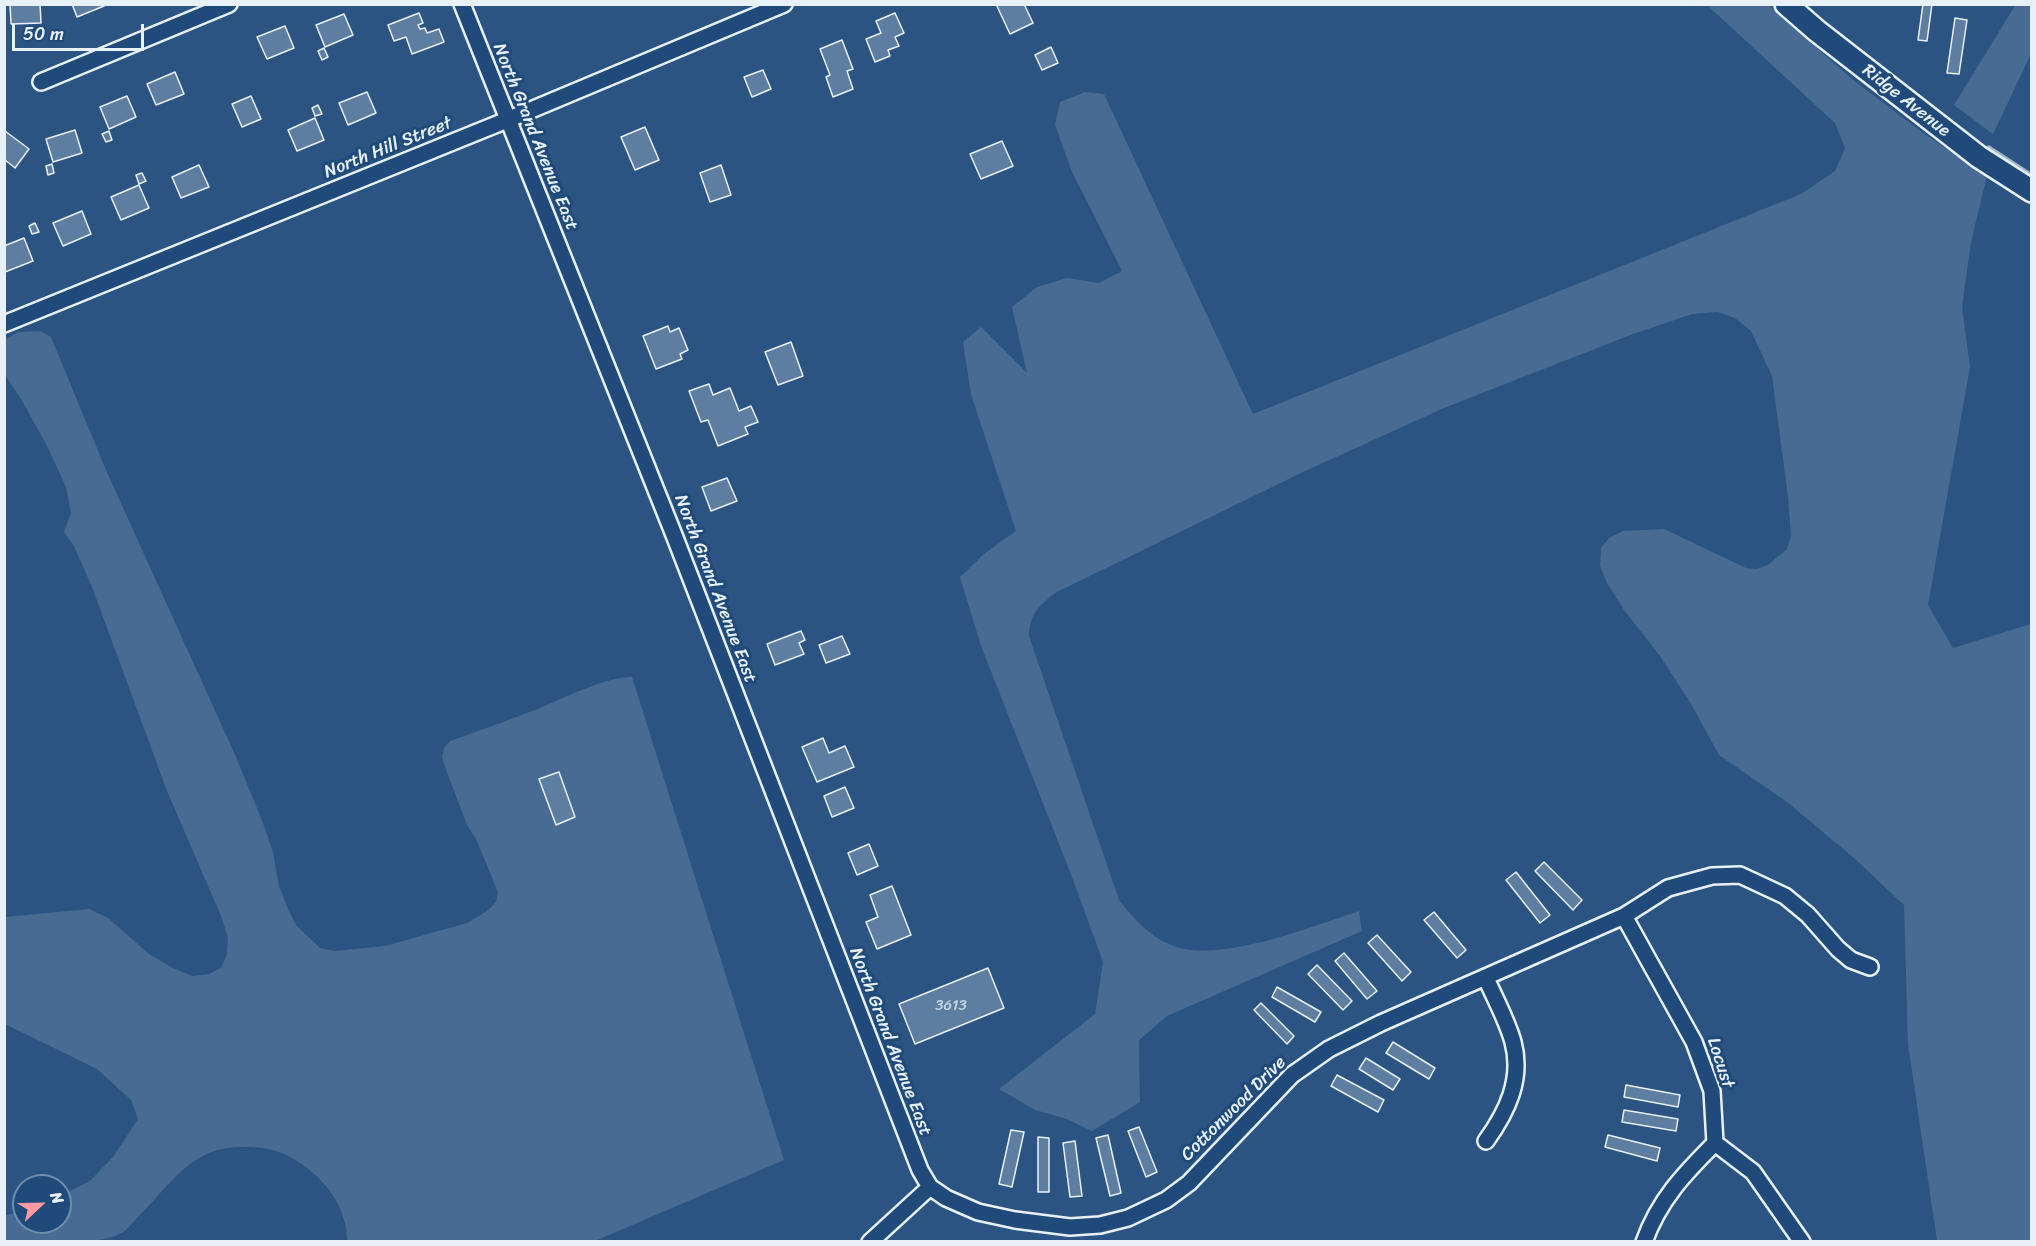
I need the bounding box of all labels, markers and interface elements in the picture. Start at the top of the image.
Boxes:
scale bar [15,12,147,50]
text: 50 m [23,18,64,50]
street label: North Grand Avenue East [488,40,582,234]
street label: Ridge Avenue [1858,60,1954,142]
street label: North Hill Street [321,113,455,183]
street label: North Grand Avenue East [669,492,761,686]
street label: North Grand Avenue East [844,945,936,1139]
house number: 3613 [935,997,967,1015]
street label: Locust [1702,1035,1738,1091]
street label: Cottonwood Drive [1177,1052,1291,1166]
north arrow [12,1174,72,1234]
text: N [42,1187,73,1208]

